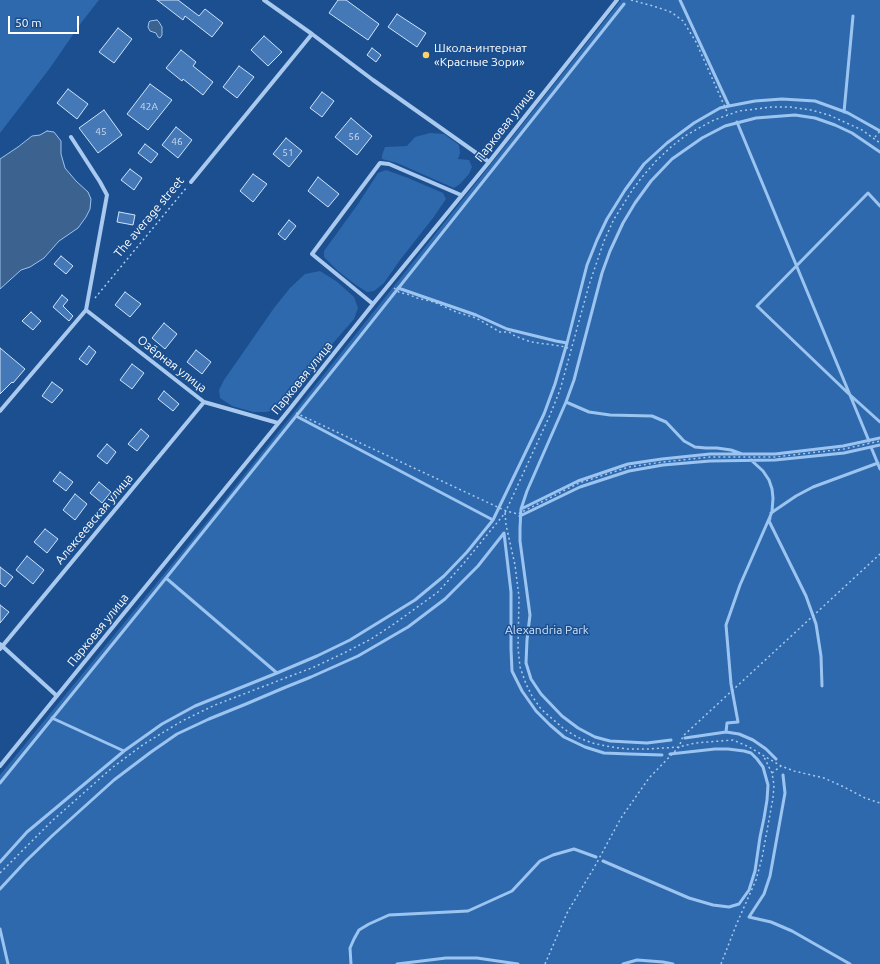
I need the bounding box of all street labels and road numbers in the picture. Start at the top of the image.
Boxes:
street label: Парковая улица [472,85,538,165]
street label: The average street [111,174,187,260]
street label: Озёрная улица [134,332,210,396]
street label: Парковая улица [268,339,336,417]
street label: Алексеевская улица [52,471,136,567]
street label: Парковая улица [64,591,132,669]

